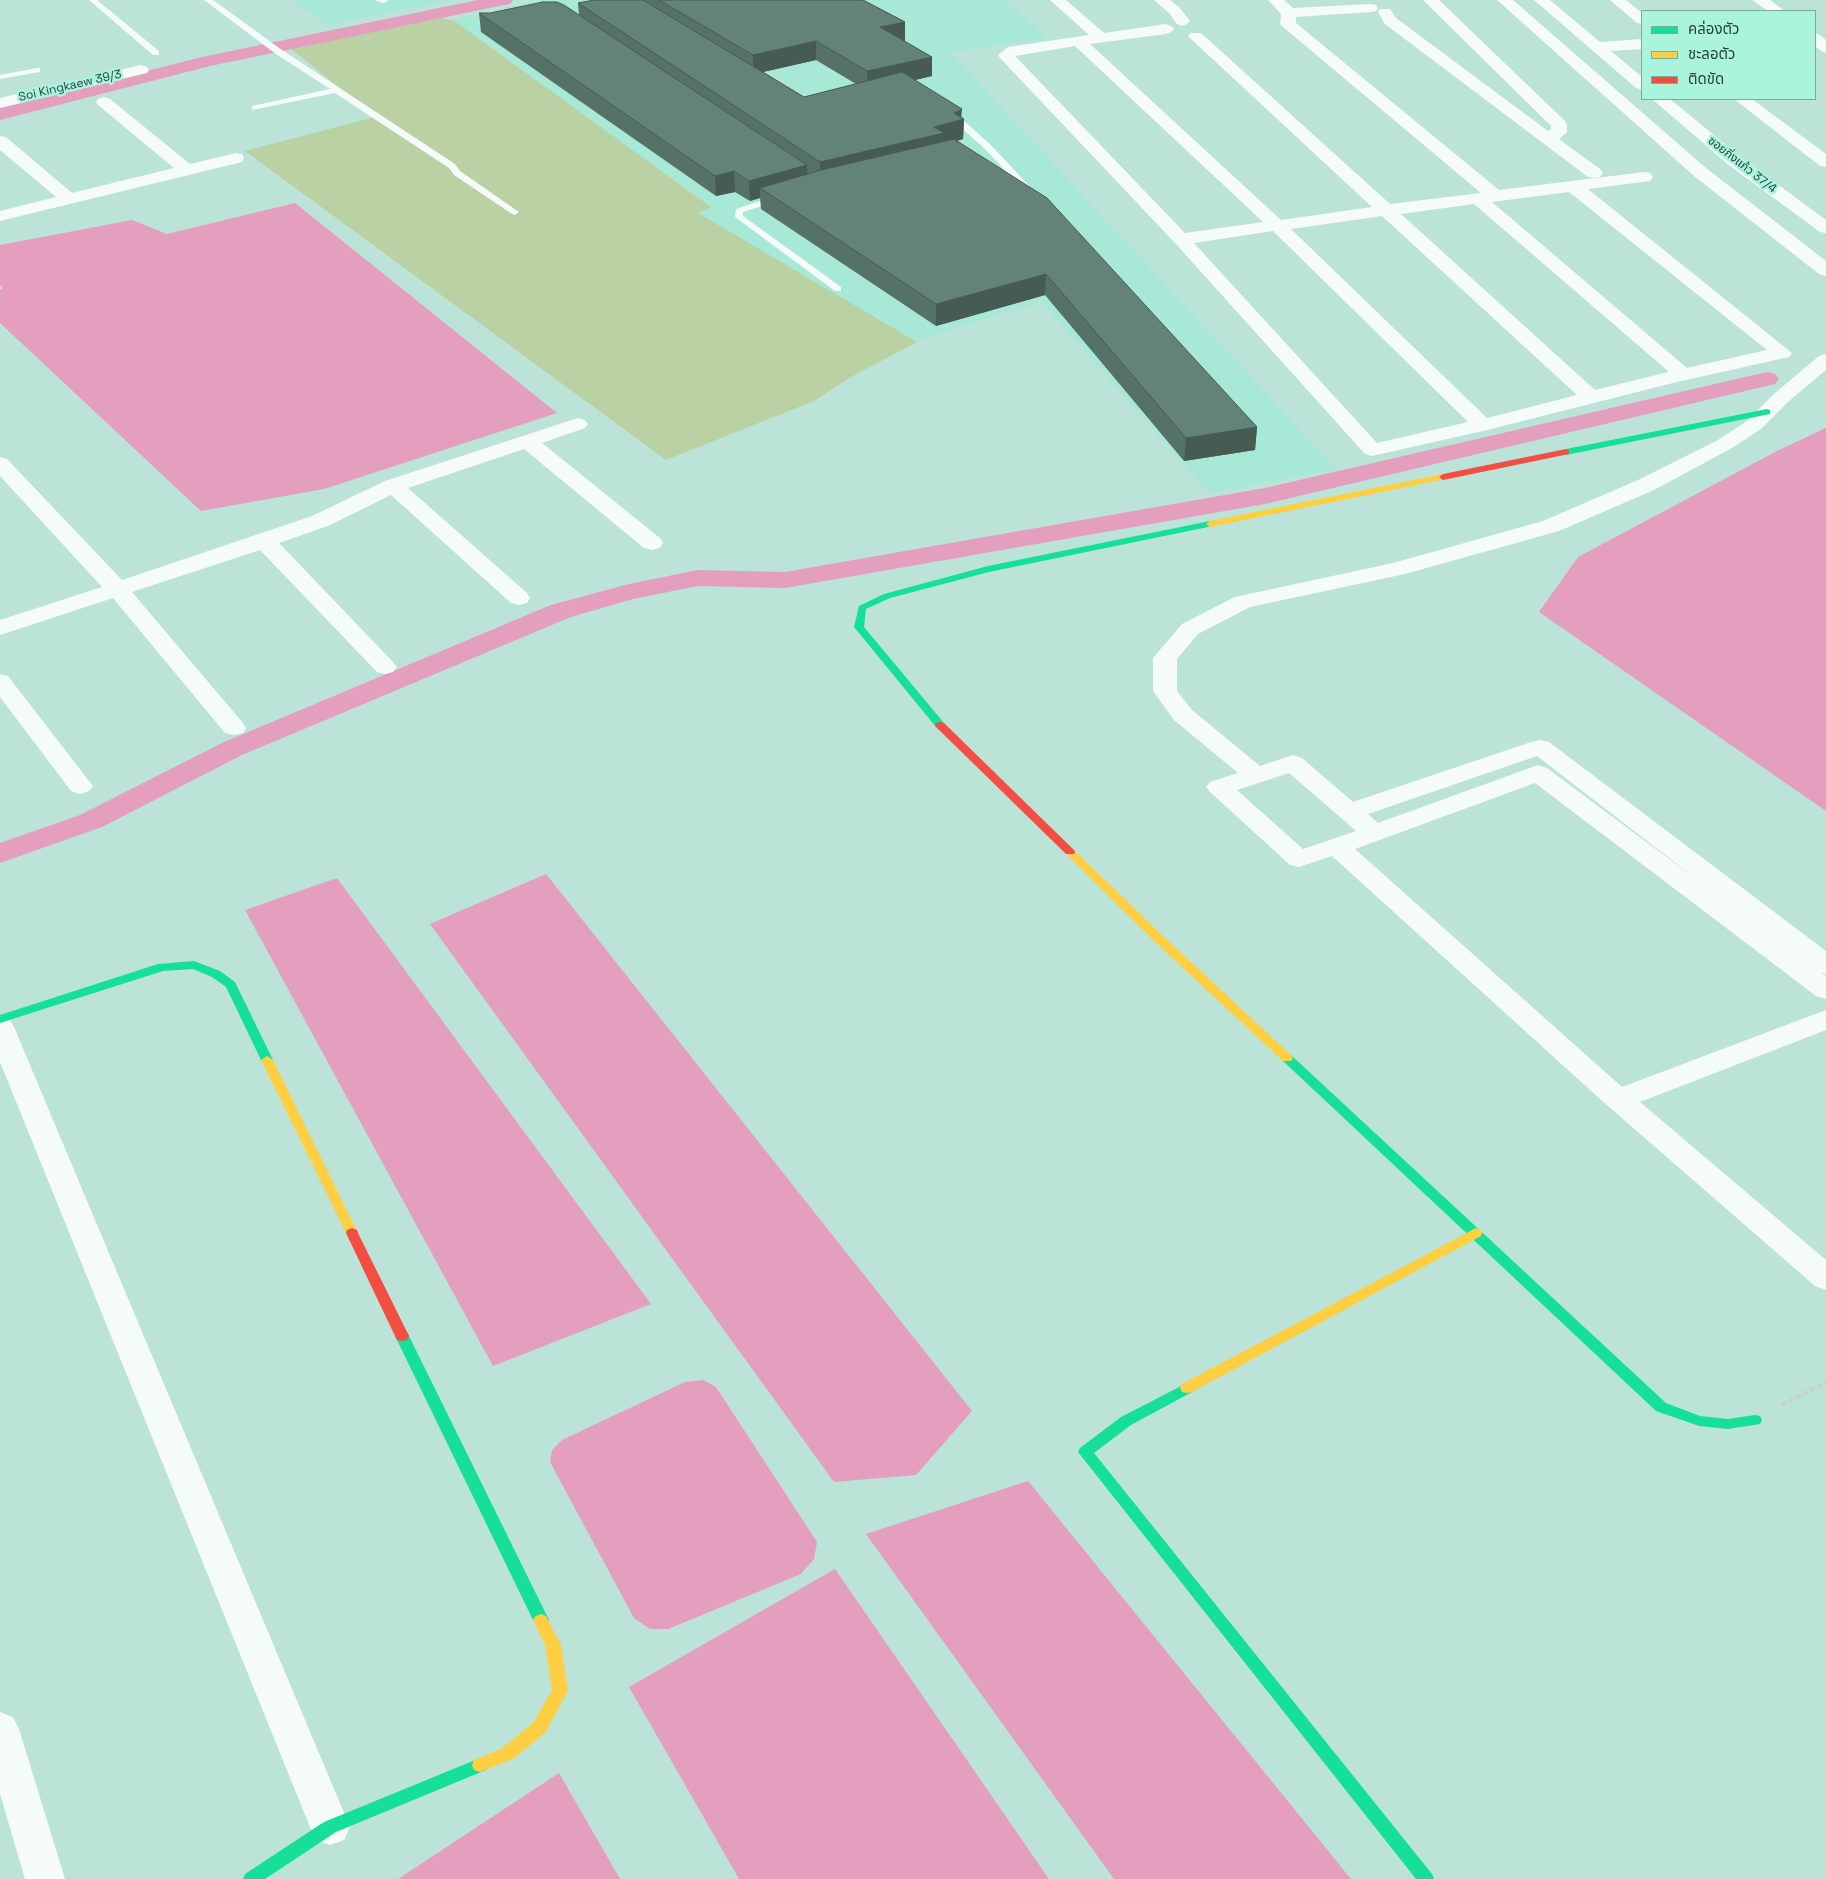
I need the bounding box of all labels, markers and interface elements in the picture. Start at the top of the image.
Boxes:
legend [1641,10,1816,100]
text: คล่องตัว [1688,19,1739,38]
text: ชะลอตัว [1688,44,1735,63]
street label: Soi Kingkaew 39/3 [17,67,123,105]
text: ติดขัด [1688,69,1724,88]
street label: ซอยกิ่งแก้ว 37/4 [1705,134,1779,196]

